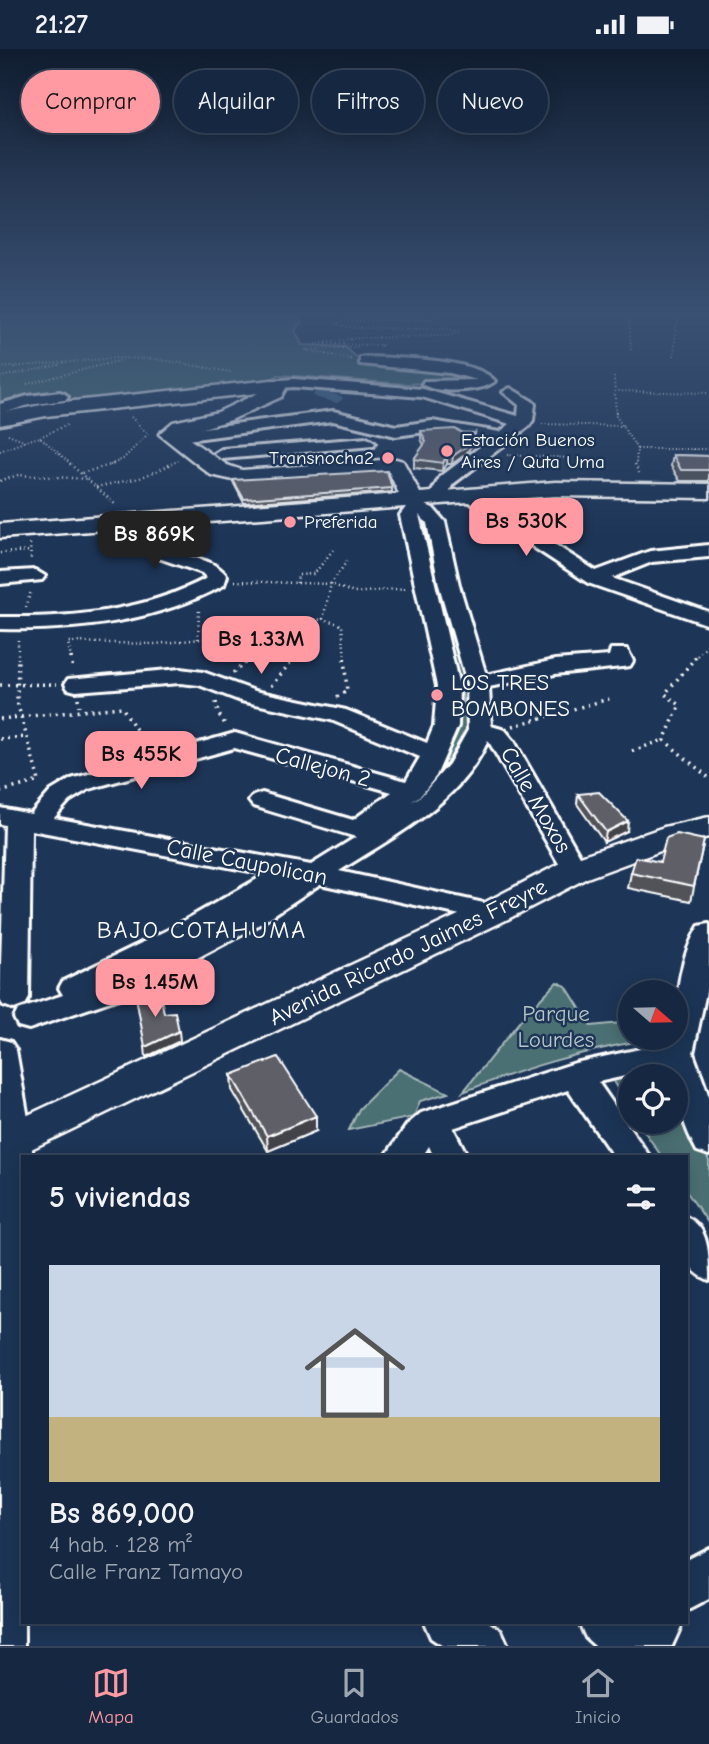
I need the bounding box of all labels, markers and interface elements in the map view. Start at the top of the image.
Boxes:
text: 21:27 [35,10,88,40]
chip: Comprar [21,70,160,133]
chip: Alquilar [174,70,298,133]
chip: Filtros [312,70,424,133]
chip: Nuevo [438,70,548,133]
place label: Estación Buenos Aires / Quta Uma [461,429,605,473]
marker: Estación Buenos Aires / Quta Uma [439,443,455,459]
place label: Transnocha2 [269,447,374,469]
marker: Transnocha2 [380,450,396,466]
pin: Bs 530K [461,498,591,558]
text: Bs 530K [485,507,567,534]
pin: Bs 869K [89,511,219,571]
place label: Preferida [304,511,378,533]
marker: Preferida [282,514,298,530]
text: Bs 869K [114,520,194,547]
pin: Bs 1.33M [189,617,333,676]
text: Bs 1.33M [218,625,304,652]
place label: LOS TRES BOMBONES [451,669,570,722]
marker: LOS TRES BOMBONES [429,687,445,703]
pin: Bs 455K [76,731,206,791]
text: Bs 455K [101,740,181,767]
street label: Callejon 2 [272,741,374,793]
street label: Calle Moxos [495,742,577,858]
street label: Calle Caupolican [164,833,330,891]
street label: Avenida Ricardo Jaimes Freyre [265,873,551,1031]
district label: BAJO COTAHUMA [97,916,307,944]
pin: Bs 1.45M [83,960,227,1019]
text: Bs 1.45M [112,968,198,995]
north arrow [618,980,688,1050]
map controls [618,980,688,1134]
park label: Parque Lourdes [518,1000,594,1053]
button: locate [618,1064,688,1134]
icon: filters [622,1178,660,1216]
text: 5 viviendas [49,1180,190,1215]
icon: home [292,1310,418,1436]
text: Bs 869,000 [49,1496,195,1531]
text: 4 hab. · 128 m² [49,1531,192,1558]
text: Calle Franz Tamayo [49,1558,243,1585]
tab: Mapa [88,1664,134,1728]
tab: Guardados [310,1664,398,1728]
tab: Inicio [575,1664,621,1728]

